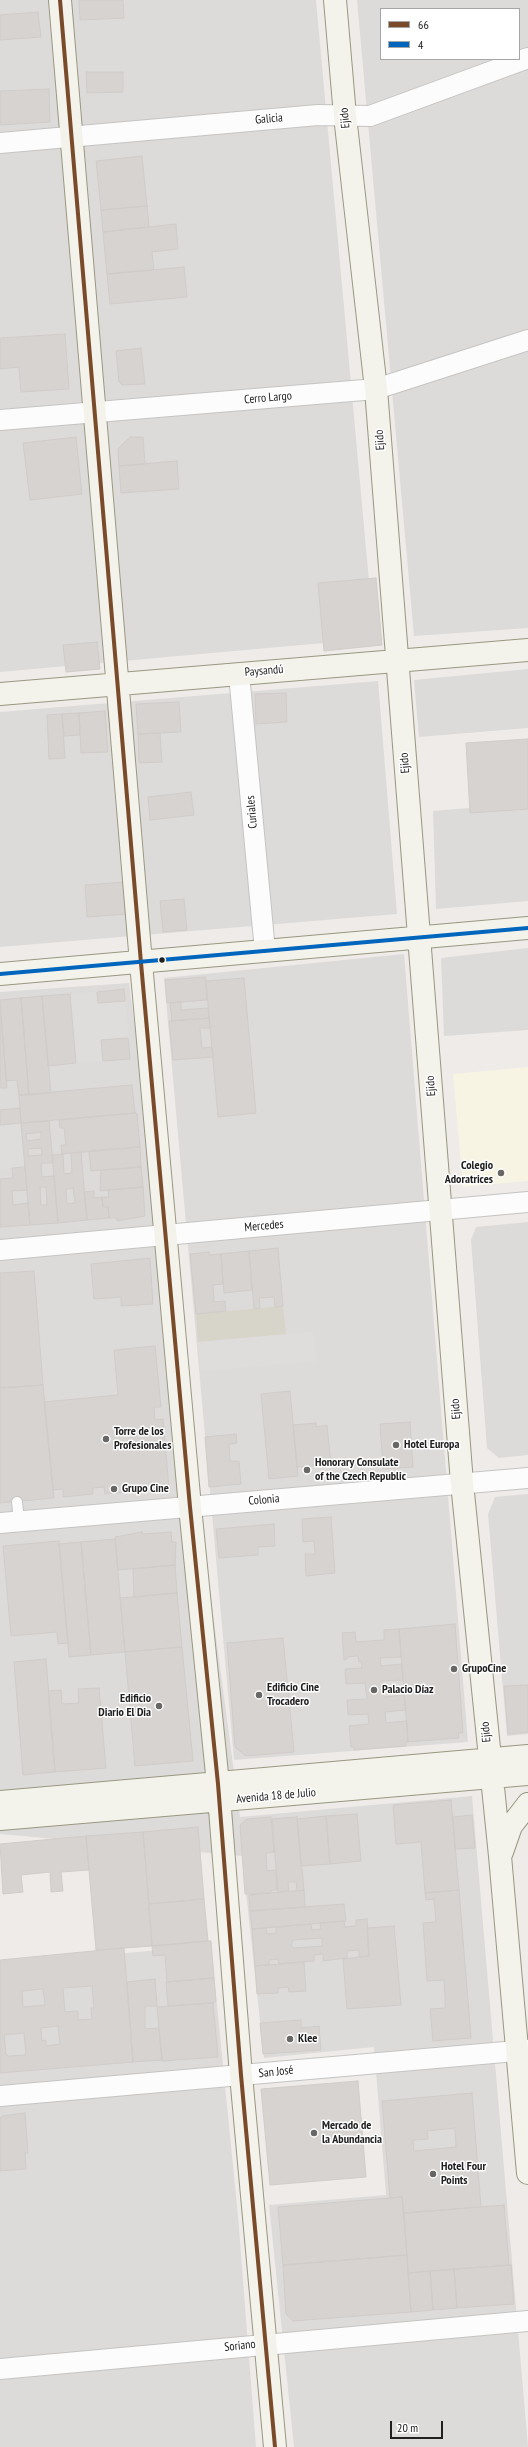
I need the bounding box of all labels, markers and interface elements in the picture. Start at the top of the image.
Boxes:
legend [380,8,520,60]
text: 66 [418,17,429,32]
text: 4 [418,37,423,52]
street label: Ejido [337,107,353,129]
street label: Galicia [255,111,283,127]
street label: Cerro Largo [244,389,292,407]
street label: Ejido [372,429,388,451]
street label: Paysandú [244,662,284,680]
street label: Ejido [397,752,413,774]
street label: Curiales [243,795,261,829]
unlabelled marker [157,955,167,965]
street label: Ejido [423,1075,439,1097]
place label: Colegio Adoratrices [445,1159,493,1187]
marker: Colegio Adoratrices [496,1168,506,1178]
street label: Mercedes [244,1217,284,1235]
street label: Ejido [448,1398,464,1420]
place label: Torre de los Profesionales [114,1425,171,1453]
marker: Torre de los Profesionales [101,1434,111,1444]
place label: Hotel Europa [404,1438,459,1452]
marker: Hotel Europa [391,1440,401,1450]
place label: Honorary Consulate of the Czech Republic [315,1456,406,1484]
marker: Honorary Consulate of the Czech Republic [302,1465,312,1475]
place label: Grupo Cine [122,1482,169,1496]
marker: Grupo Cine [109,1484,119,1494]
street label: Colonia [248,1491,280,1509]
place label: GrupoCine [462,1662,506,1676]
marker: GrupoCine [449,1664,459,1674]
place label: Edificio Cine Trocadero [267,1681,319,1709]
place label: Palacio Díaz [382,1683,434,1697]
marker: Palacio Díaz [369,1685,379,1695]
marker: Edificio Cine Trocadero [254,1690,264,1700]
place label: Edificio Diario El Dia [98,1692,151,1720]
marker: Edificio Diario El Dia [154,1701,164,1711]
street label: Ejido [478,1721,494,1743]
street label: Avenida 18 de Julio [235,1785,317,1807]
place label: Klee [298,2032,317,2046]
marker: Klee [285,2034,295,2044]
street label: San José [258,2063,294,2081]
place label: Mercado de la Abundancia [322,2119,382,2147]
marker: Mercado de la Abundancia [309,2128,319,2138]
place label: Hotel Four Points [441,2160,486,2188]
marker: Hotel Four Points [428,2169,438,2179]
street label: Soriano [224,2337,256,2355]
scale bar [392,2413,445,2439]
text: 20 m [397,2420,418,2435]

